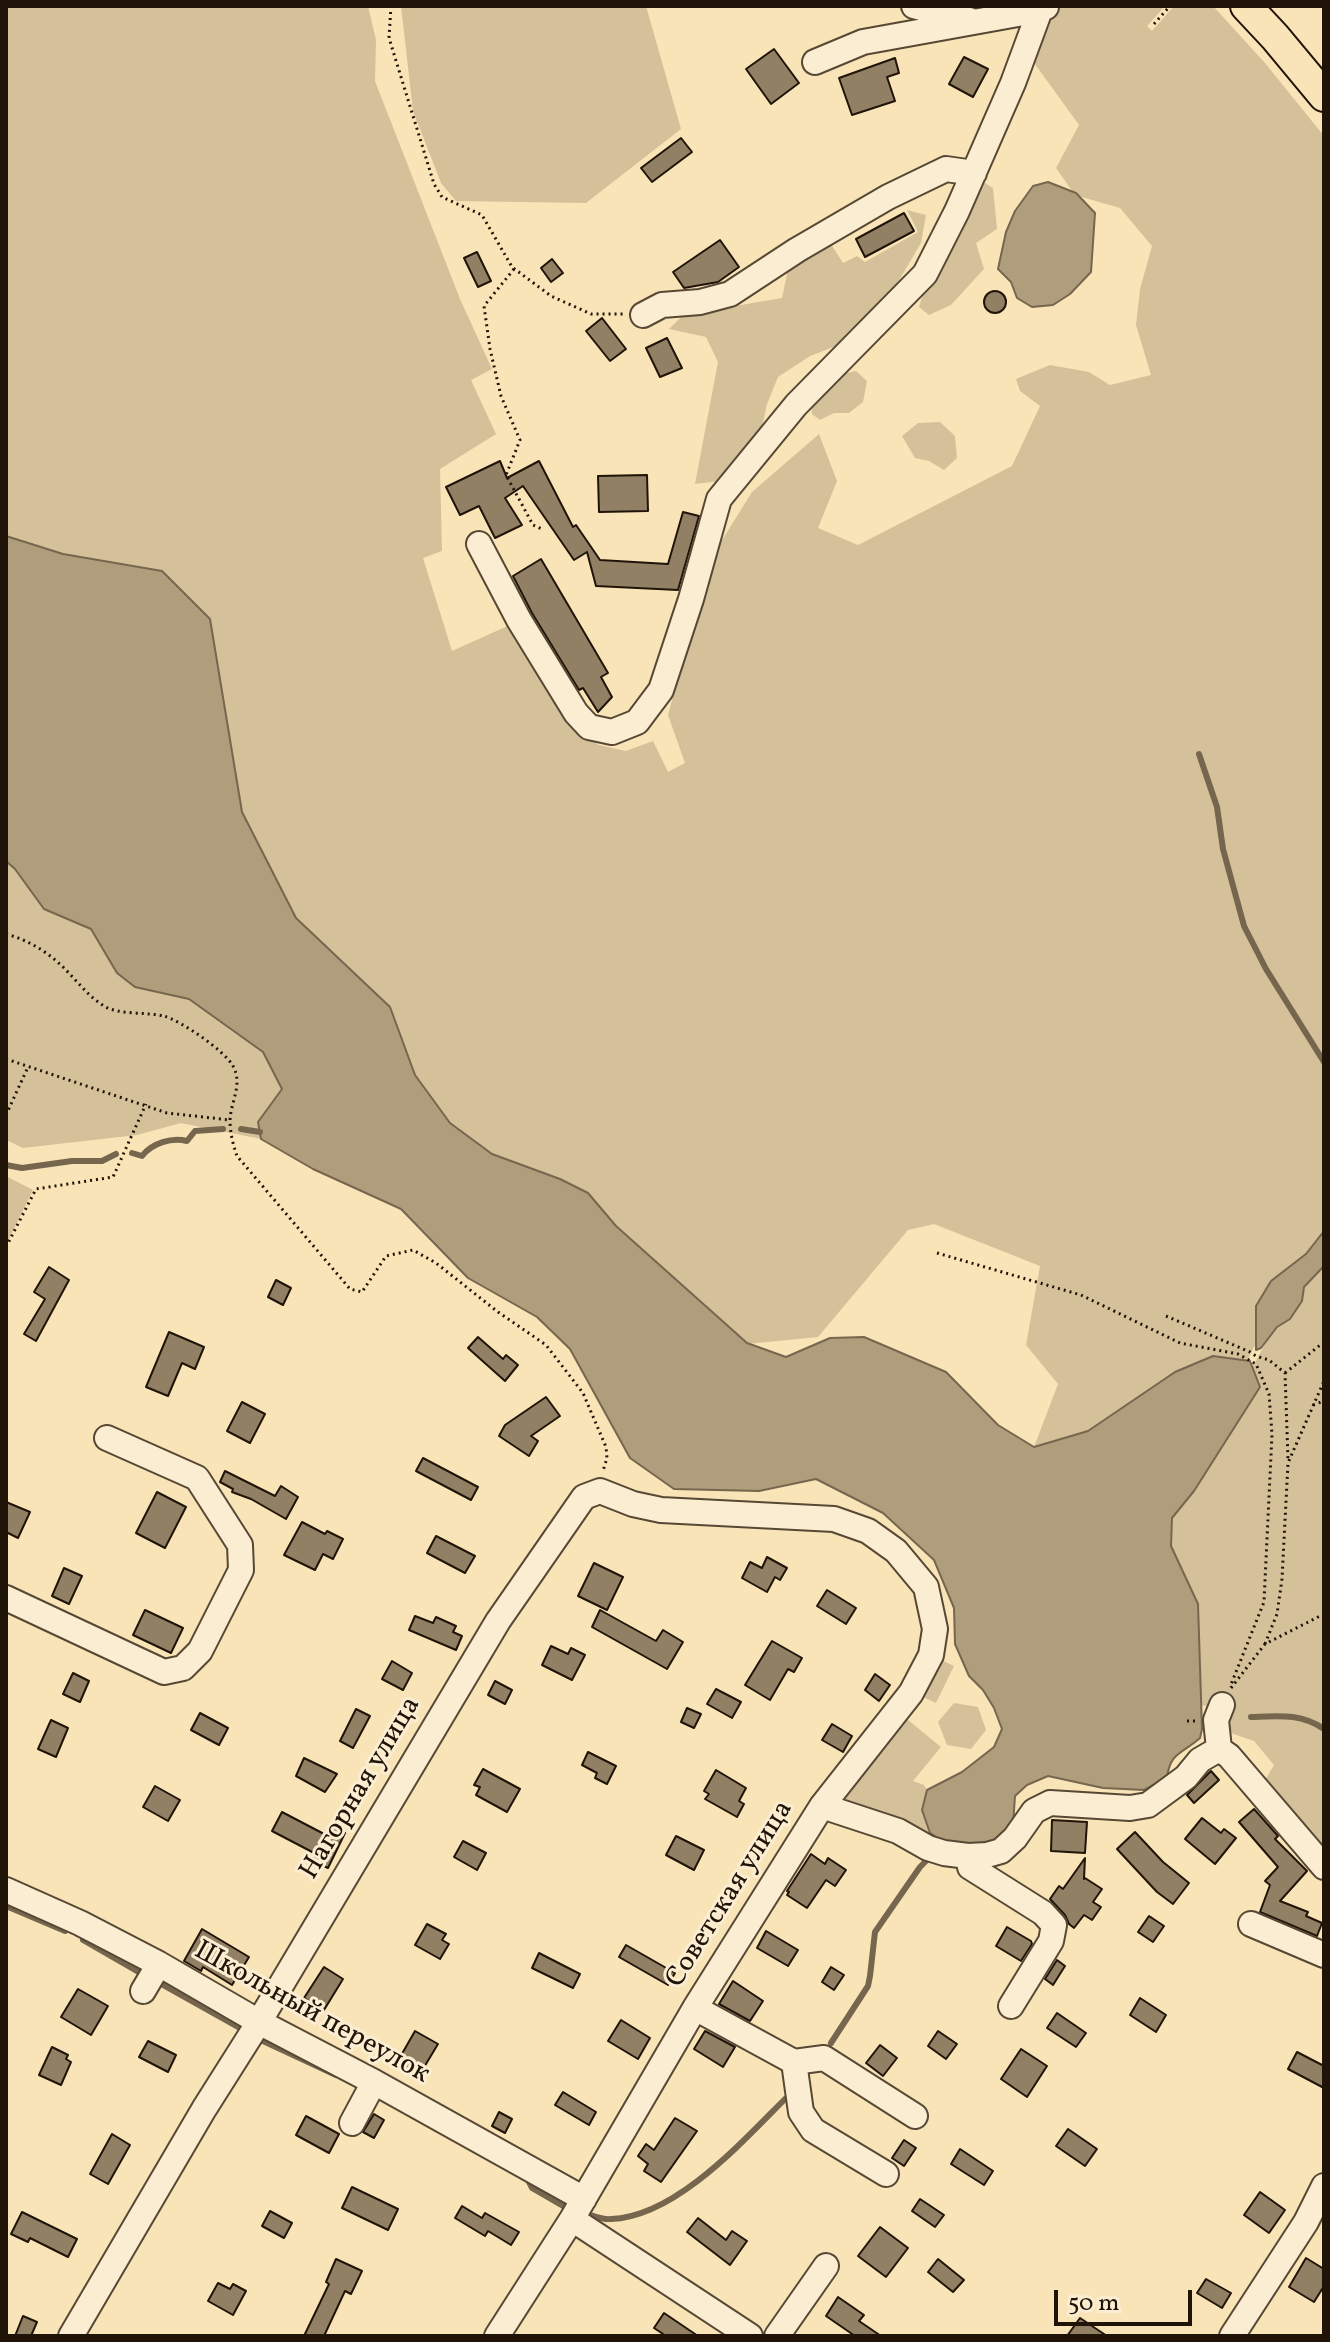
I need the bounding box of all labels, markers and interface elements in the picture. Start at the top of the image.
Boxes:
street label: Нагорная улица [294,1692,430,1886]
street label: Советская улица [660,1795,802,1995]
street label: Школьный переулок [187,1935,435,2093]
scale bar [1058,2274,1196,2324]
text: 50 m [1068,2287,1120,2321]

